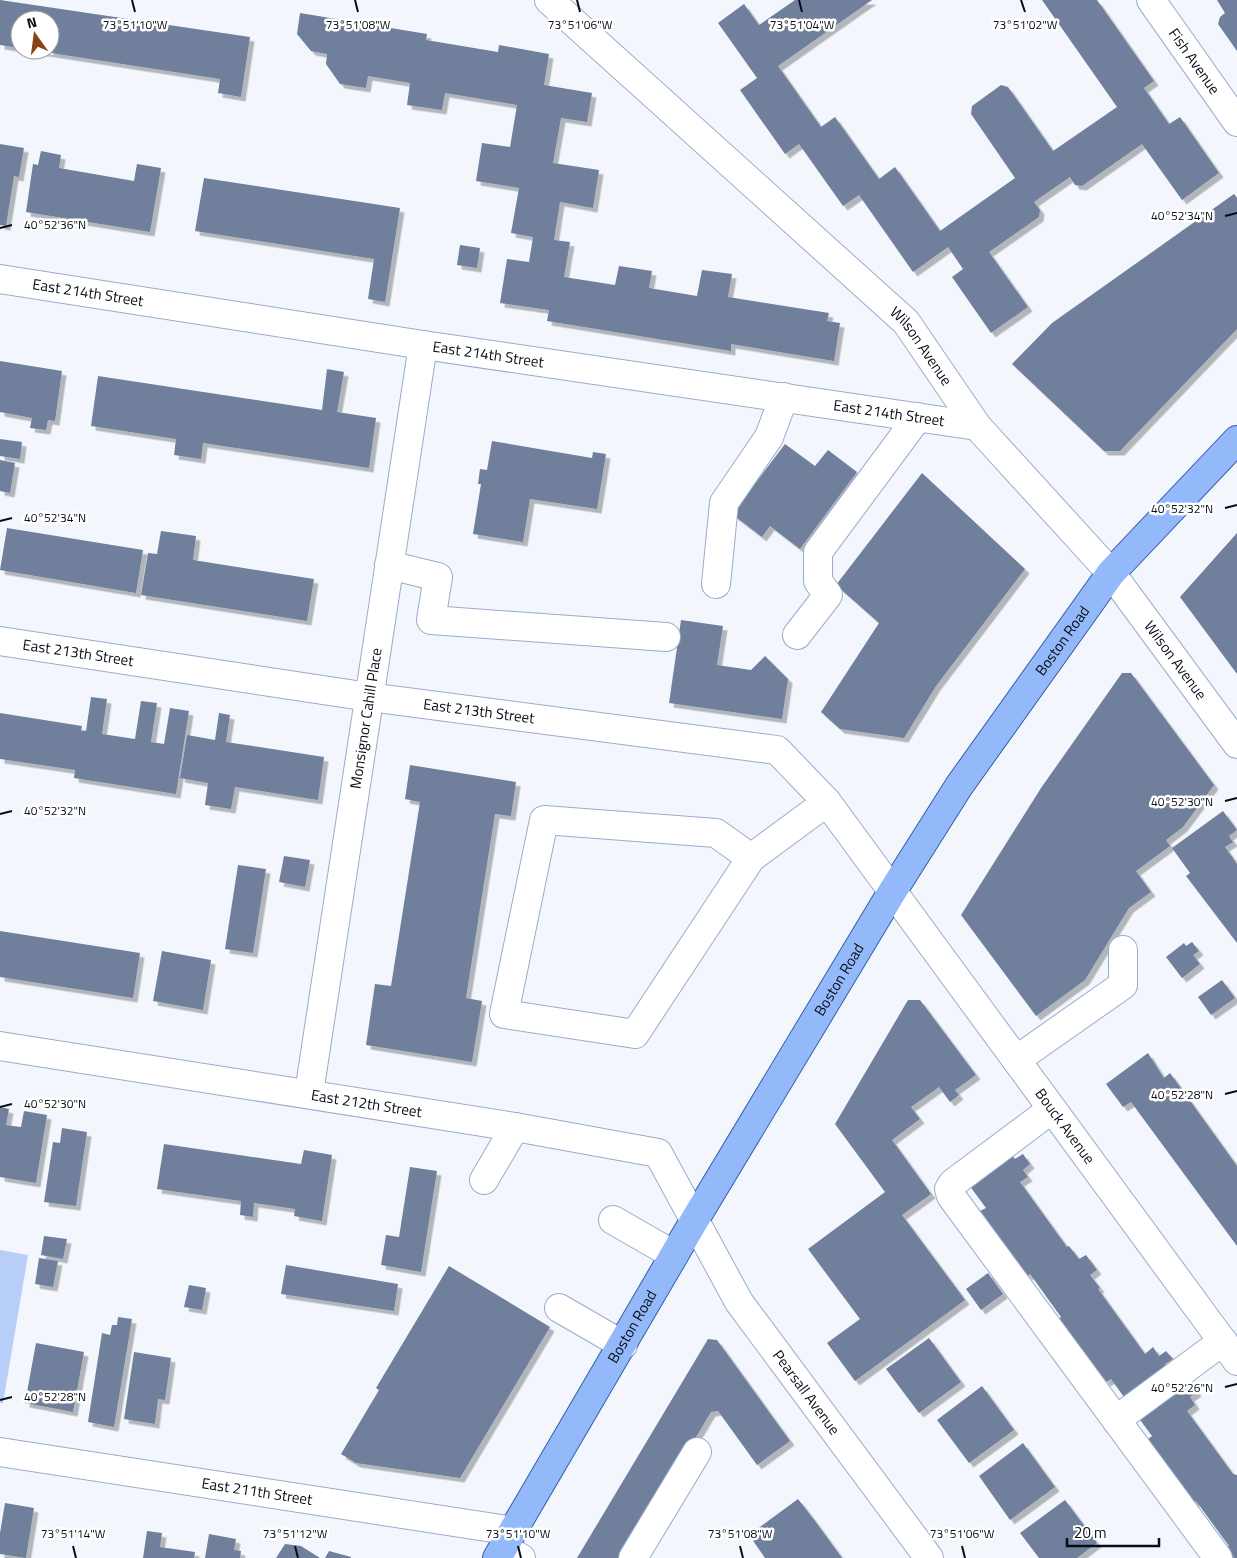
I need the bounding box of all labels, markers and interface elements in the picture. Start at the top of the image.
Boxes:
north arrow [10,10,60,60]
text: N [24,11,39,33]
text: 73°51'10"W [103,15,168,34]
text: 73°51'08"W [326,15,391,34]
text: 73°51'06"W [548,15,613,34]
text: 73°51'04"W [770,15,835,34]
text: 73°51'02"W [993,15,1058,34]
street label: Fish Avenue [1163,23,1226,99]
text: 40°52'34"N [1151,206,1213,225]
text: 40°52'36"N [24,215,86,234]
street label: East 214th Street [31,272,146,312]
street label: Wilson Avenue [885,301,958,390]
street label: East 214th Street [431,335,546,374]
street label: East 214th Street [832,393,947,432]
text: 40°52'32"N [1151,499,1213,518]
text: 40°52'34"N [24,508,86,527]
street label: Boston Road [1029,601,1095,680]
street label: Wilson Avenue [1139,616,1213,704]
street label: East 213th Street [21,633,136,672]
street label: Monsignor Cahill Place [344,646,388,790]
street label: East 213th Street [422,692,537,729]
text: 40°52'30"N [1151,792,1213,811]
text: 40°52'32"N [24,801,86,820]
street label: Boston Road [808,939,870,1020]
street label: East 212th Street [310,1083,424,1123]
street label: Bouck Avenue [1030,1083,1101,1169]
text: 40°52'28"N [1151,1085,1213,1104]
text: 40°52'30"N [24,1094,86,1113]
street label: Boston Road [601,1286,662,1367]
street label: Pearsall Avenue [767,1345,846,1440]
text: 40°52'26"N [1151,1378,1213,1397]
text: 40°52'28"N [24,1387,86,1406]
street label: East 211th Street [200,1471,315,1511]
scale bar [1067,1516,1160,1548]
text: 20 m [1074,1521,1107,1544]
text: 73°51'14"W [41,1524,106,1543]
text: 73°51'12"W [263,1524,328,1543]
text: 73°51'10"W [486,1524,551,1543]
text: 73°51'08"W [708,1524,773,1543]
text: 73°51'06"W [930,1524,995,1543]

